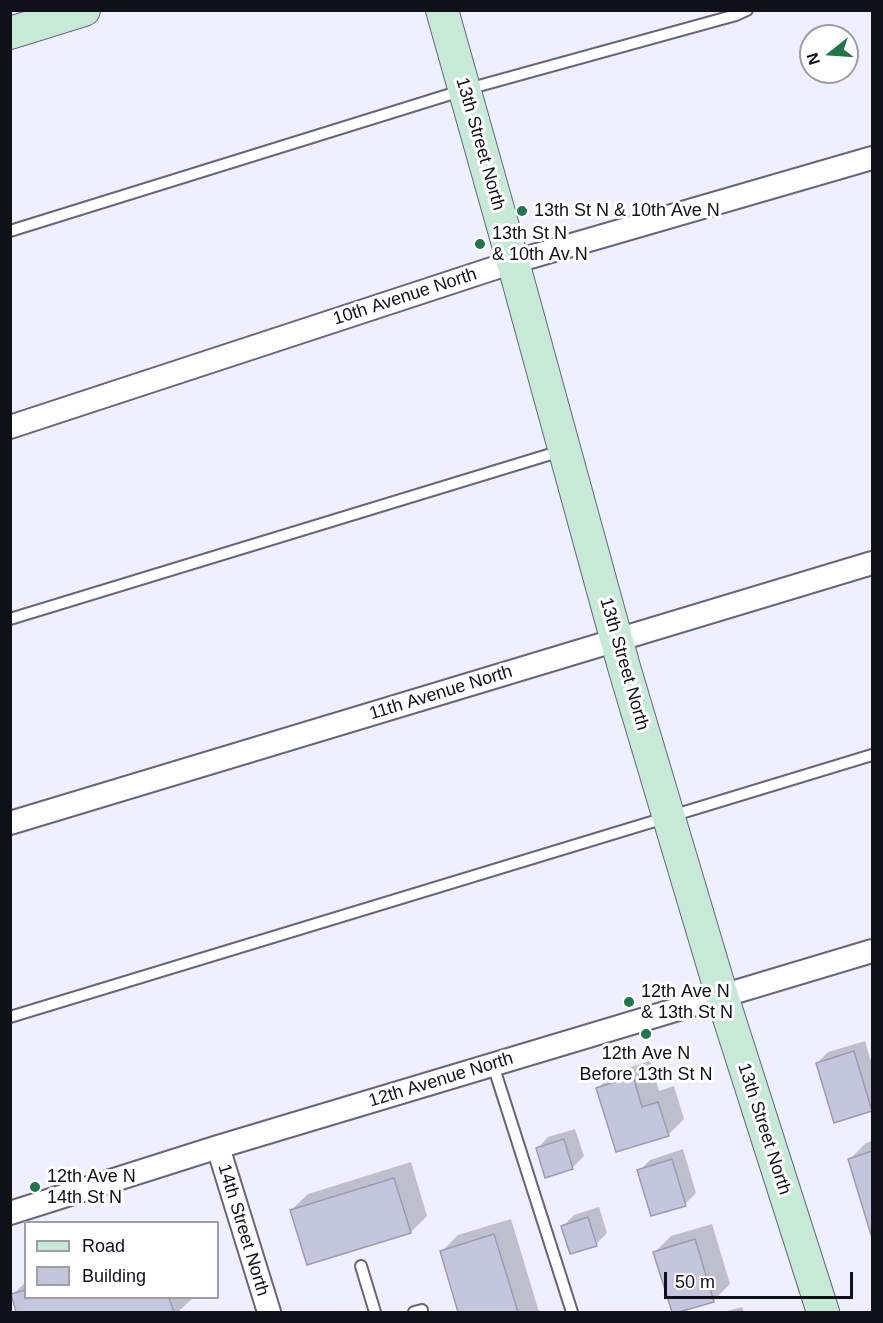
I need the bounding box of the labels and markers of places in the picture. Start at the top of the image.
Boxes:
place label: 13th St N & 10th Ave N [534,200,720,222]
marker: 13th St N & 10th Ave N [515,204,529,218]
place label: 13th St N & 10th Av N [492,223,588,266]
marker: 13th St N & 10th Av N [473,237,487,251]
place label: 12th Ave N & 13th St N [641,981,733,1024]
marker: 12th Ave N & 13th St N [622,995,636,1009]
marker: 12th Ave N Before 13th St N [639,1027,653,1041]
place label: 12th Ave N Before 13th St N [579,1043,713,1086]
place label: 12th Ave N 14th St N [47,1166,136,1208]
marker: 12th Ave N 14th St N [28,1180,42,1194]

